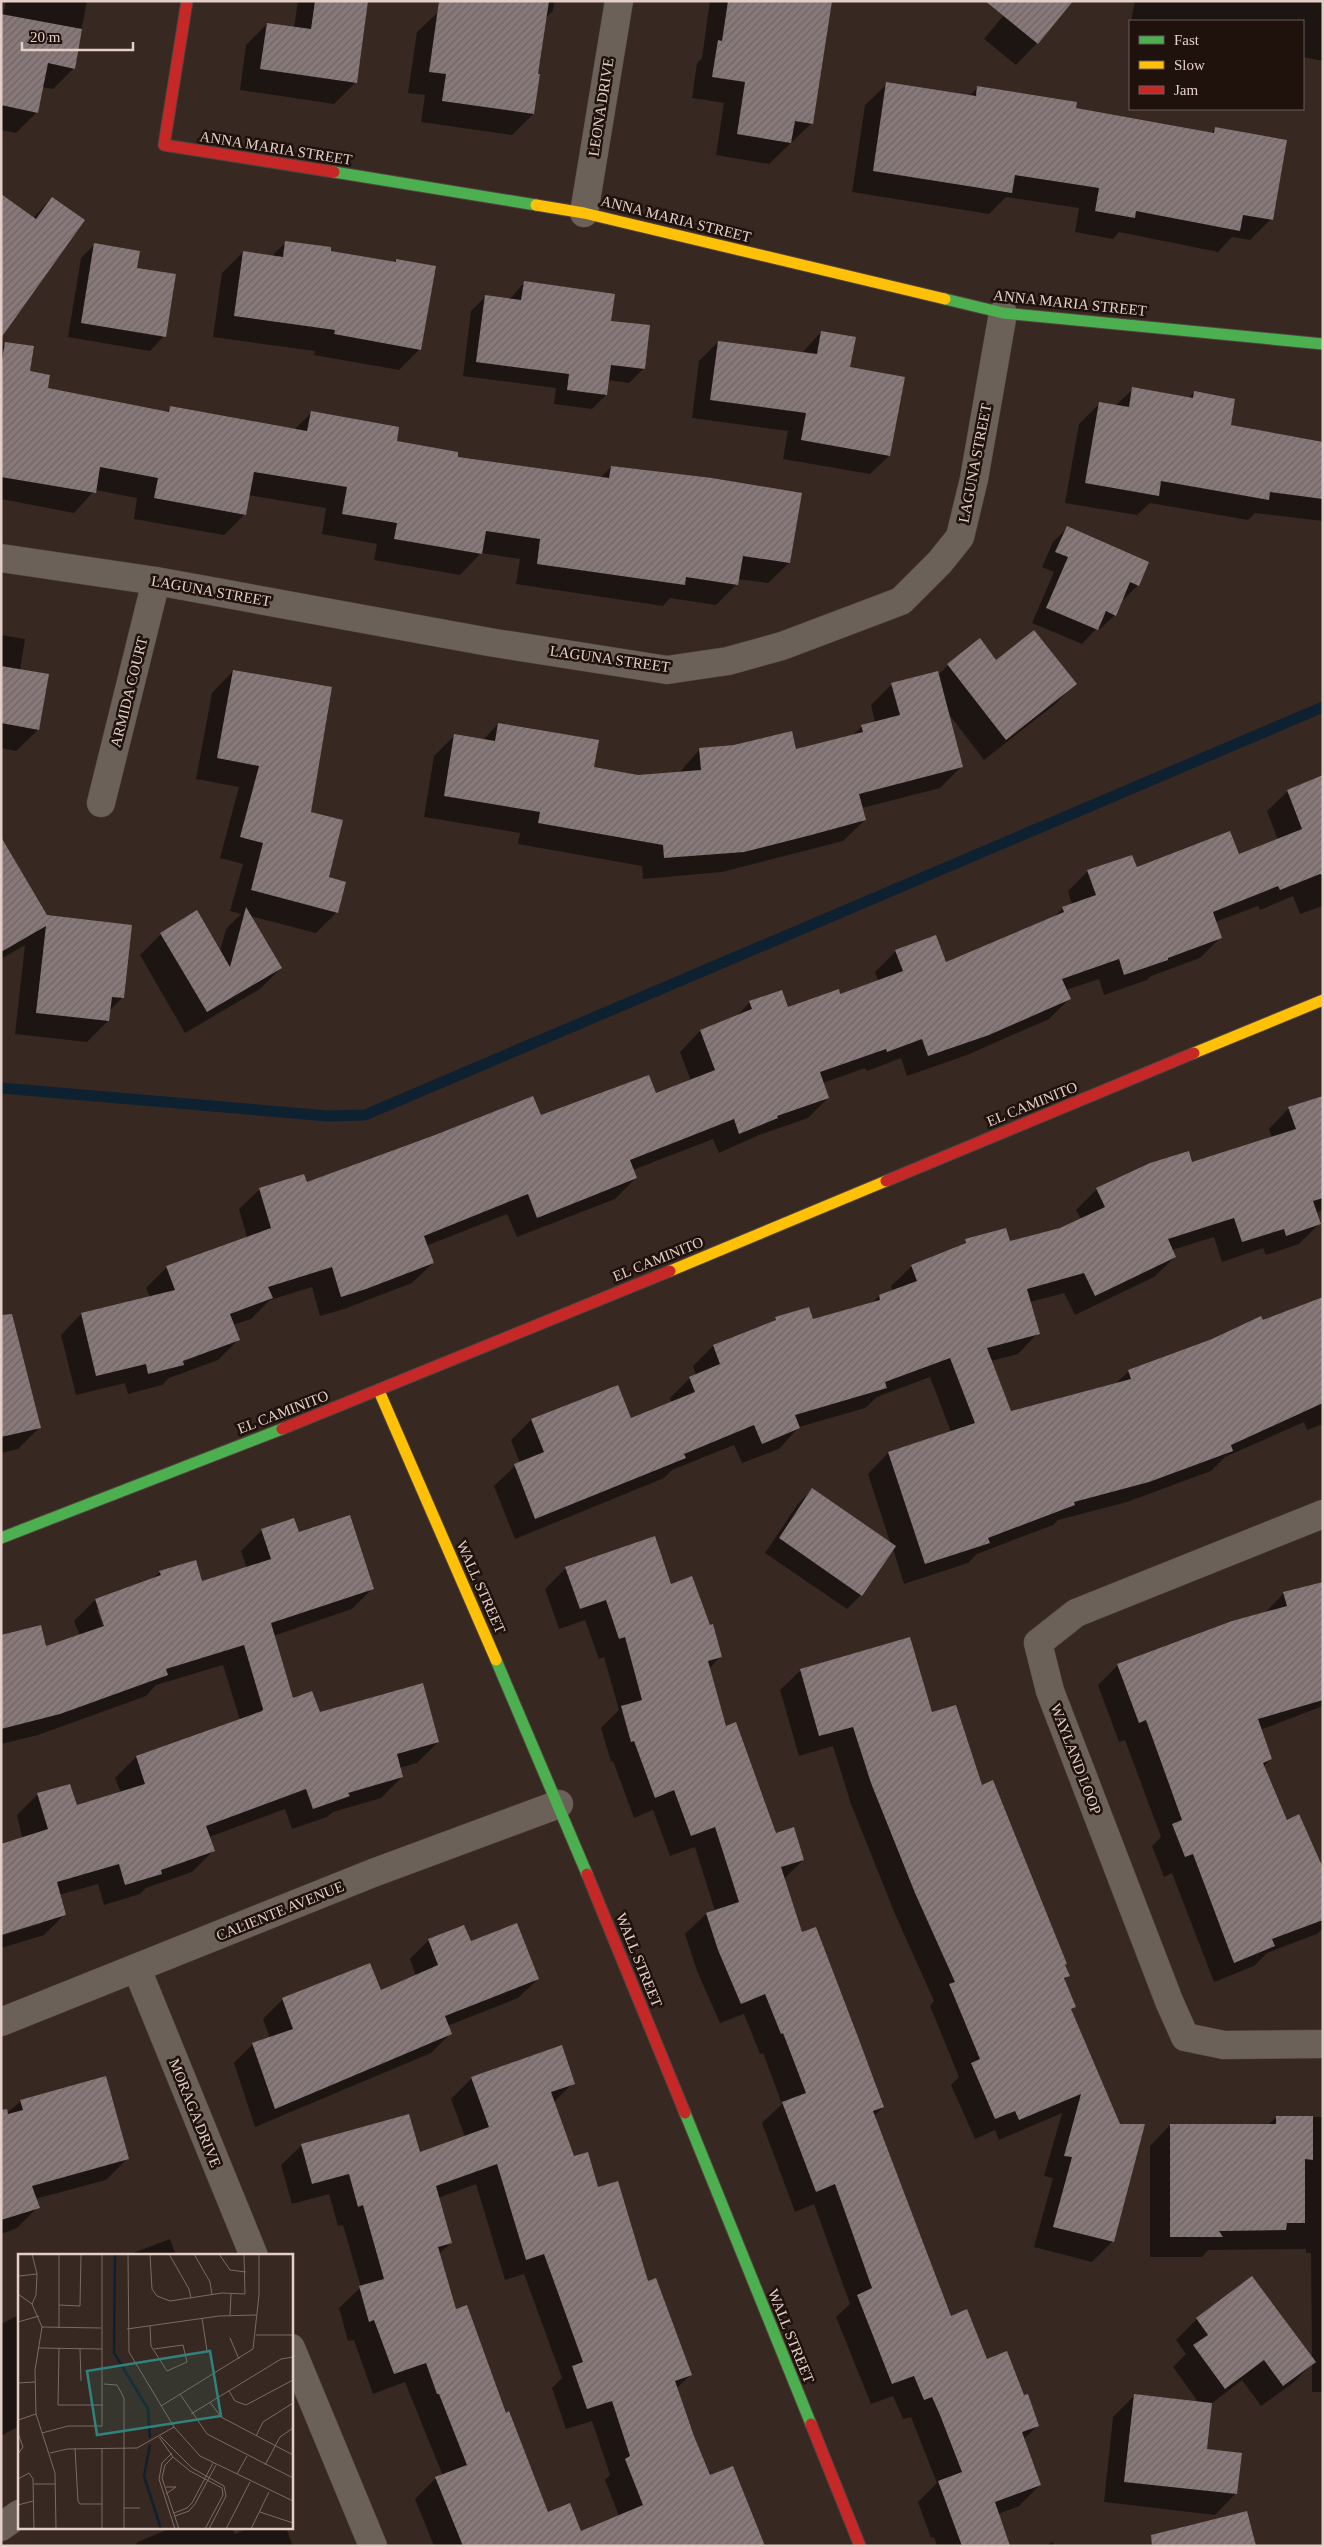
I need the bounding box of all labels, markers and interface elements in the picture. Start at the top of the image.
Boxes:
scale bar [22,20,134,52]
legend [1129,20,1304,110]
text: 20 m [30,29,61,45]
text: Fast [1174,32,1200,48]
street label: LEONA DRIVE [585,57,617,157]
text: Slow [1174,57,1205,73]
text: Jam [1174,82,1198,98]
street label: ANNA MARIA STREET [199,128,353,168]
street label: ANNA MARIA STREET [599,193,753,245]
street label: ANNA MARIA STREET [992,287,1148,319]
street label: LAGUNA STREET [956,402,994,524]
street label: LAGUNA STREET [150,573,272,609]
street label: ARMIDA COURT [107,635,151,749]
street label: LAGUNA STREET [549,643,671,675]
street label: EL CAMINITO [984,1078,1080,1129]
street label: EL CAMINITO [610,1233,706,1284]
street label: EL CAMINITO [235,1387,331,1437]
street label: WALL STREET [453,1538,509,1636]
street label: WAYLAND LOOP [1047,1701,1105,1817]
street label: CALIENTE AVENUE [214,1878,346,1944]
street label: WALL STREET [613,1911,665,2009]
street label: MORAGA DRIVE [166,2056,224,2170]
inset map [18,2254,292,2530]
street label: WALL STREET [765,2287,817,2385]

